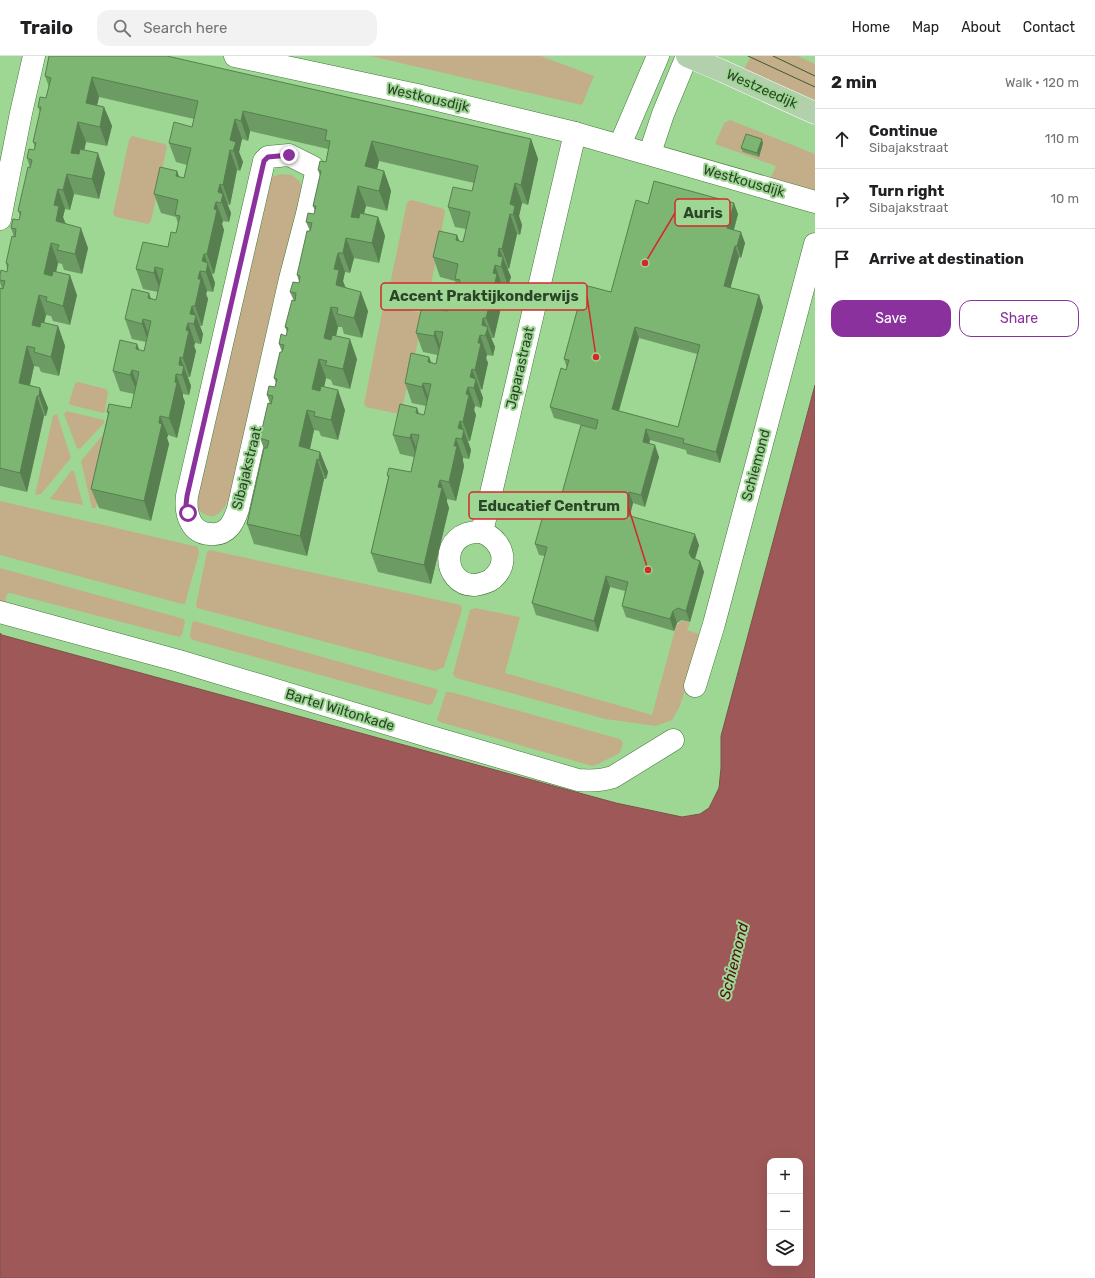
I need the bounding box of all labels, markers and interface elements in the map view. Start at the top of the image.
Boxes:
search box [97,10,377,46]
text: Trailo [20,16,73,39]
icon: search [111,17,133,39]
text: Search here [143,19,227,37]
text: Home [852,19,890,36]
text: Map [912,19,939,36]
text: About [961,19,1001,36]
text: Contact [1023,19,1075,36]
street label: Westzeedijk [724,66,801,113]
text: 2 min [831,72,877,92]
text: Walk · 120 m [1005,75,1079,90]
street label: Westkousdijk [385,80,472,116]
text: Continue [869,122,938,140]
icon: ahead [831,128,853,150]
text: 110 m [1045,131,1079,146]
text: Sibajakstraat [869,140,948,155]
route end [280,146,298,164]
street label: Westkousdijk [701,161,788,201]
text: Turn right [869,182,944,200]
icon: right [831,188,853,210]
text: 10 m [1050,191,1079,206]
callout: Auris [675,199,730,226]
text: Sibajakstraat [869,200,948,215]
text: Auris [683,204,723,222]
icon: arrive [831,248,853,270]
text: Arrive at destination [869,250,1024,268]
callout: Accent Praktijkonderwijs [381,283,587,310]
text: Accent Praktijkonderwijs [389,287,579,305]
button: Save [831,300,951,337]
button: Share [959,300,1079,337]
street label: Japarastraat [502,325,538,411]
street label: Sibajakstraat [228,424,266,511]
street label: Schiemond [738,427,774,503]
callout: Educatief Centrum [469,492,628,519]
text: Educatief Centrum [478,497,620,515]
route start [179,504,197,522]
street label: Bartel Wiltonkade [283,685,397,735]
water label: Schiemond [716,920,753,1001]
map controls [767,1158,803,1266]
button: + [767,1158,803,1194]
button: − [767,1194,803,1230]
button: layers [767,1230,803,1266]

